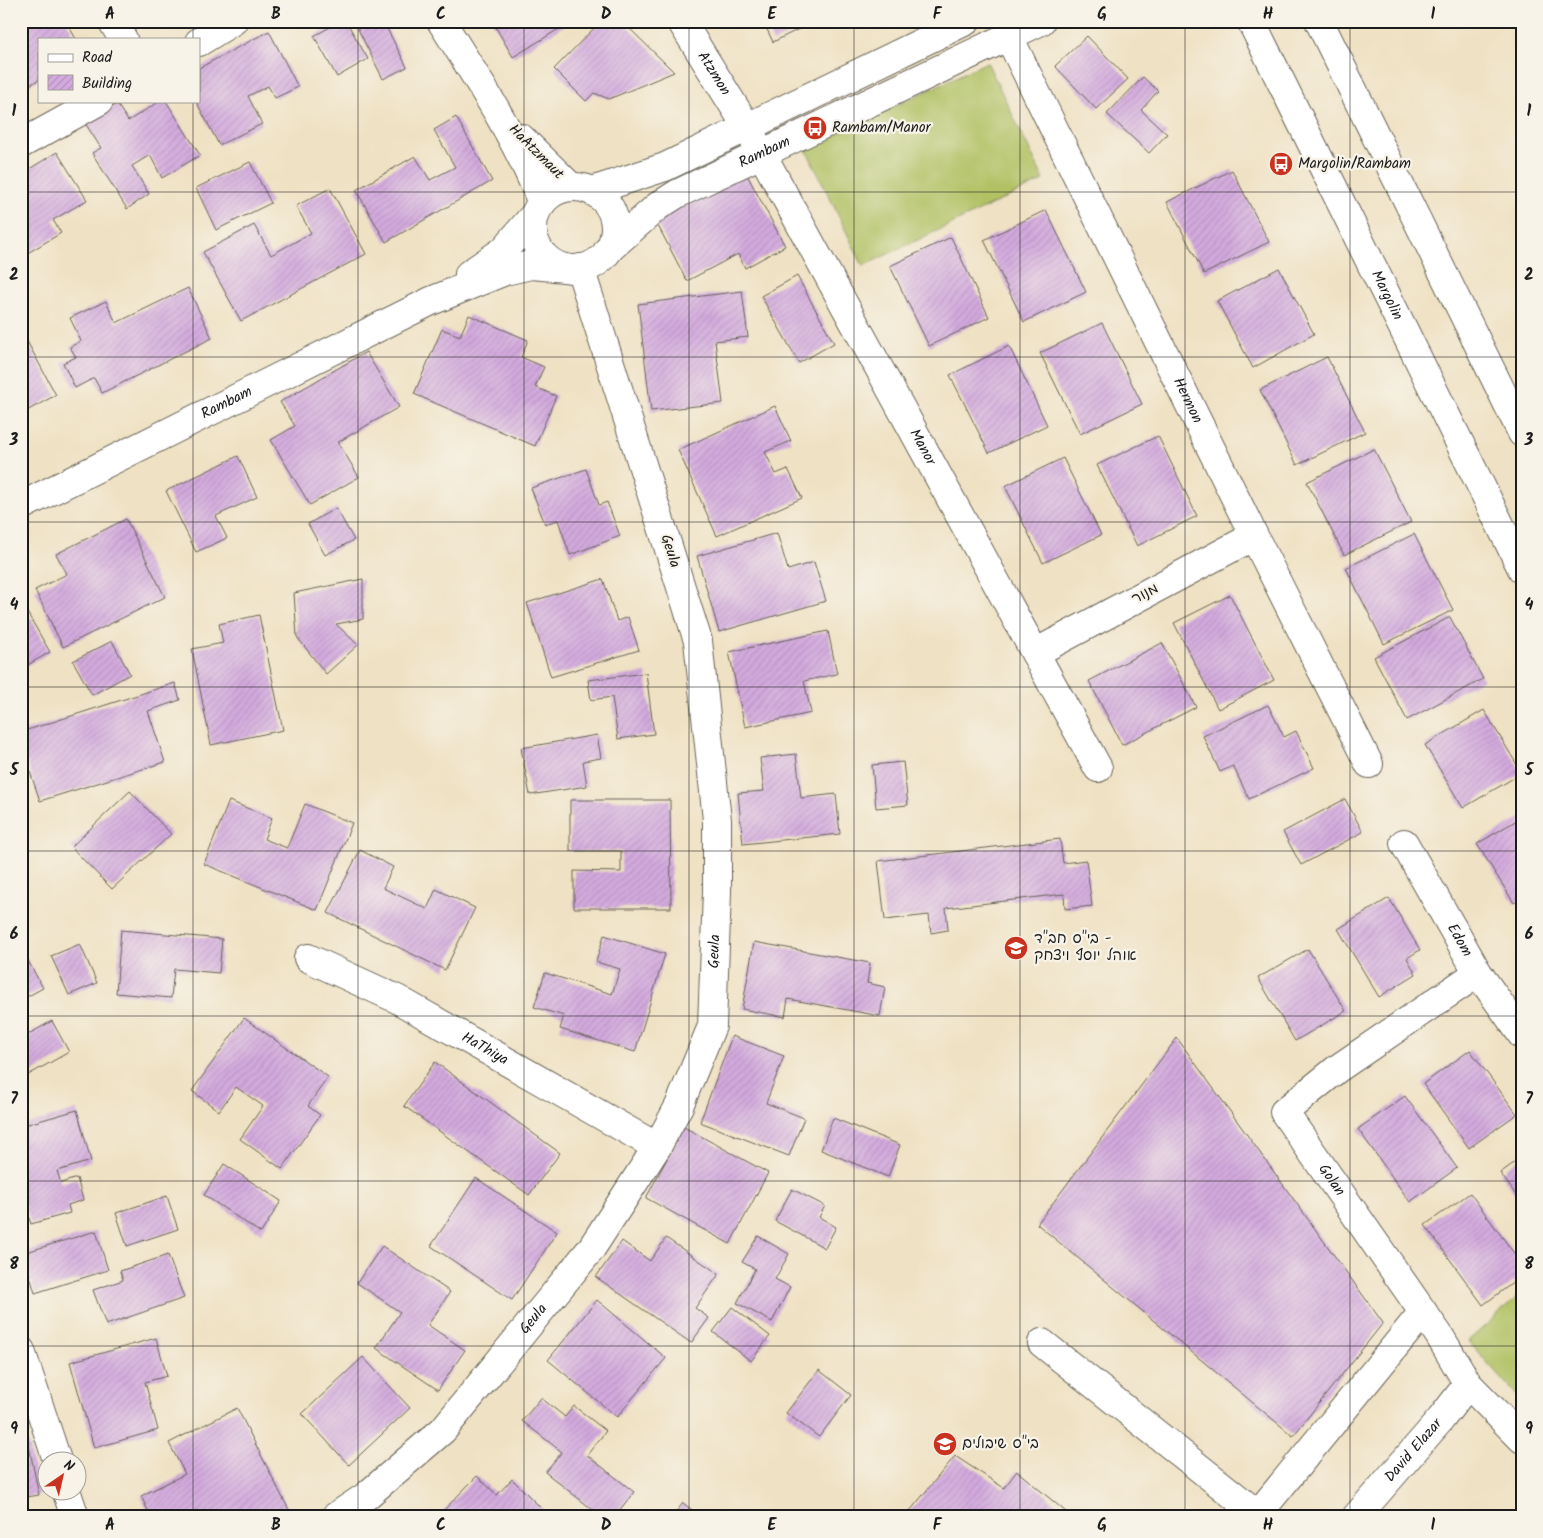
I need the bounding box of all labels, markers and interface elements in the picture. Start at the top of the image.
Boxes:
text: A [105,2,115,27]
text: B [271,2,281,27]
text: C [436,2,446,27]
text: D [601,2,612,27]
text: E [768,2,778,27]
text: F [933,2,943,27]
text: G [1097,2,1107,27]
text: H [1263,2,1273,27]
text: I [1431,2,1436,27]
legend [38,38,200,102]
text: Road [82,46,113,70]
street label: Atzmon [691,47,737,100]
text: Building [82,72,132,96]
text: 1 [12,99,17,124]
text: 1 [1527,99,1532,124]
bus stop icon: Rambam/Manor [802,115,828,141]
place label: Rambam/Manor [832,116,932,140]
street label: HaAtzmaut [503,119,570,186]
street label: Rambam [735,130,794,175]
bus stop icon: Margolin/Rambam [1268,151,1294,177]
place label: Margolin/Rambam [1298,152,1411,176]
text: 2 [9,263,19,288]
text: 2 [1524,263,1534,288]
street label: Margolin [1364,266,1409,324]
street label: Hermon [1166,373,1209,428]
street label: Rambam [197,380,257,426]
street label: Manor [903,425,943,471]
text: 3 [9,428,19,453]
text: 3 [1524,428,1534,453]
street label: Geula [653,531,687,571]
street label: מנור [1127,577,1163,611]
text: 4 [10,593,19,618]
text: 4 [1525,593,1534,618]
text: 5 [9,758,20,783]
text: 5 [1524,758,1535,783]
street label: Edom [1440,919,1479,962]
text: 6 [10,922,19,947]
text: 6 [1525,922,1534,947]
place label: בי"ס חב"ד - אוהל יוסף ויצחק [1034,927,1137,968]
street label: Geula [702,934,727,969]
school or university icon: בי"ס חב"ד - אוהל יוסף ויצחק [1003,935,1029,961]
street label: HaThiya [457,1026,513,1072]
text: 7 [10,1087,18,1112]
text: 7 [1525,1087,1533,1112]
street label: Golan [1312,1159,1351,1201]
text: 8 [9,1252,19,1277]
text: 8 [1524,1252,1534,1277]
street label: Geula [514,1298,554,1340]
street label: David Elazar [1379,1412,1449,1488]
text: 9 [10,1417,18,1442]
text: 9 [1525,1417,1533,1442]
school or university icon: בי"ס שיבולים [932,1431,958,1457]
place label: בי"ס שיבולים [962,1432,1039,1456]
north arrow [38,1450,88,1500]
text: N [59,1454,79,1478]
text: A [105,1513,115,1538]
text: B [271,1513,281,1538]
text: C [436,1513,446,1538]
text: D [601,1513,612,1538]
text: E [768,1513,778,1538]
text: F [933,1513,943,1538]
text: G [1097,1513,1107,1538]
text: H [1263,1513,1273,1538]
text: I [1431,1513,1436,1538]

